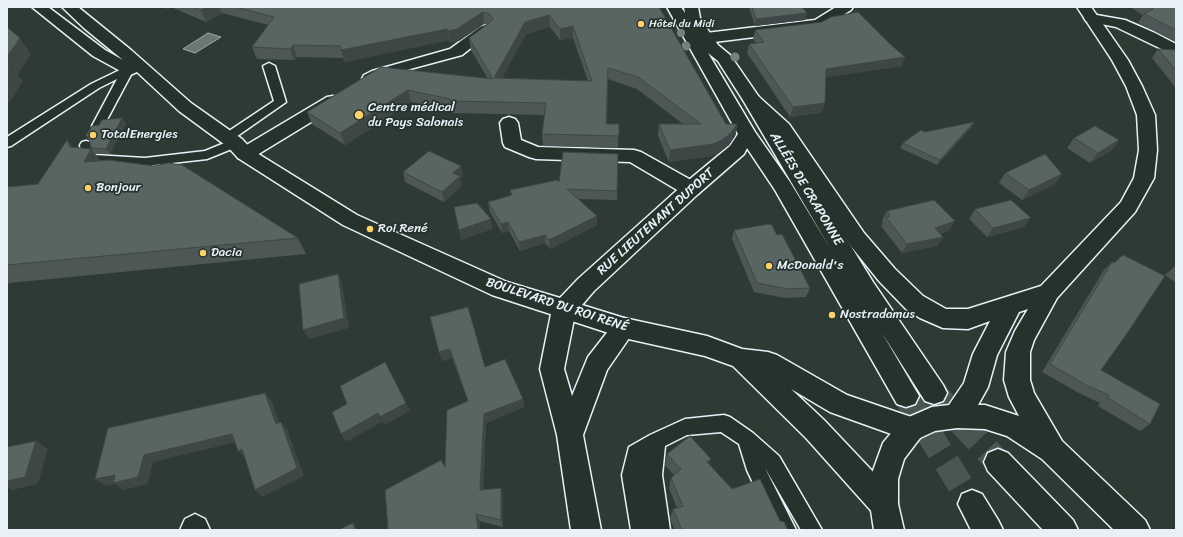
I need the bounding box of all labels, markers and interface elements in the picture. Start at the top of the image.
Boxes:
place label: Hôtel du Midi [649,17,714,31]
marker: Hôtel du Midi [636,19,646,29]
place label: Centre médical du Pays Salonais [368,100,463,131]
marker: Centre médical du Pays Salonais [353,109,365,121]
place label: TotalEnergies [101,127,178,143]
marker: TotalEnergies [88,130,98,140]
street label: ALLÉES DE CRAPONNE [766,130,846,248]
street label: RUE LIEUTENANT DUPORT [594,165,718,279]
place label: Bonjour [96,180,141,196]
marker: Bonjour [83,183,93,193]
place label: Roi René [378,221,428,237]
marker: Roi René [365,224,375,234]
place label: Dacia [211,245,242,261]
marker: Dacia [198,248,208,258]
place label: McDonald's [777,258,843,274]
marker: McDonald's [764,261,774,271]
street label: BOULEVARD DU ROI RENÉ [484,275,630,335]
place label: Nostradamus [840,307,915,323]
marker: Nostradamus [827,310,837,320]

